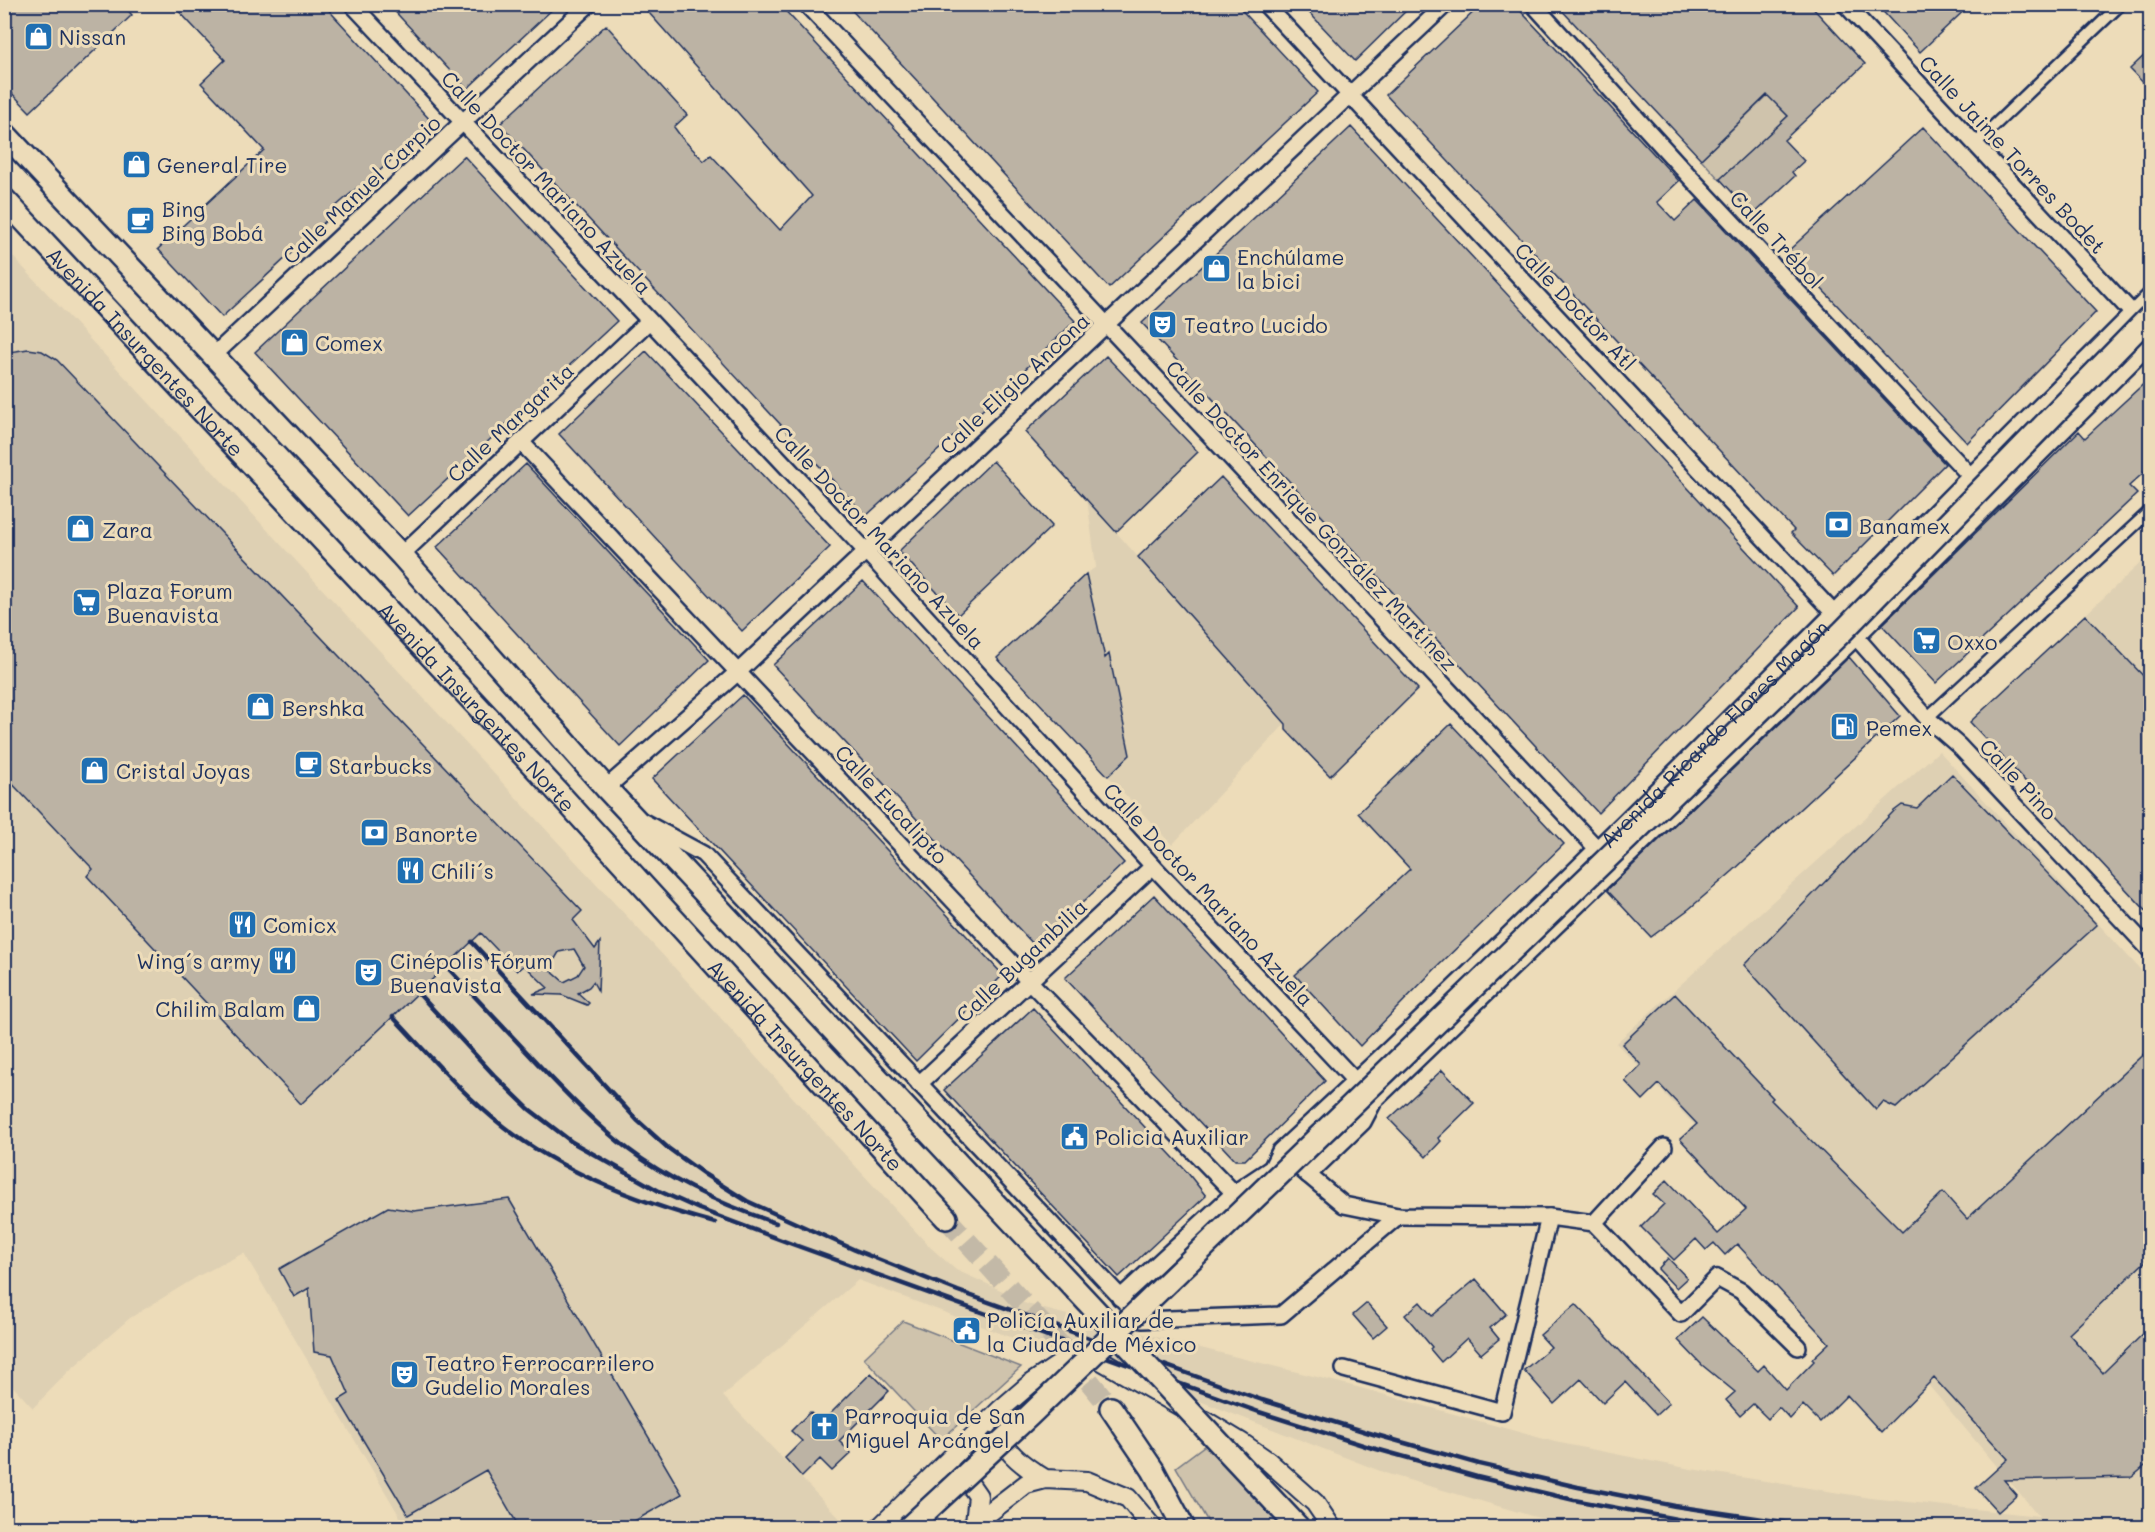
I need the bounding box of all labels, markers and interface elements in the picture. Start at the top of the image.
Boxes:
shop icon: Nissan [22,20,54,52]
place label: Nissan [59,23,126,50]
street label: Calle Jaime Torres Bodet [1914,49,2112,259]
street label: Calle Doctor Mariano Azuela [436,64,658,300]
street label: Calle Manuel Carpio [276,109,446,269]
shop icon: General Tire [120,148,152,180]
place label: General Tire [157,151,287,178]
street label: Calle Trébol [1725,184,1829,294]
place label: Bing Bing Bobá [162,195,264,246]
cafe icon: Bing Bing Bobá [125,204,157,236]
street label: Calle Doctor Atl [1510,236,1642,376]
street label: Avenida Insurgentes Norte [41,240,251,462]
place label: Enchúlame la bici [1237,243,1344,294]
shop icon: Enchúlame la bici [1200,252,1232,284]
street label: Calle Eligio Ancona [933,306,1095,460]
theatre icon: Teatro Lucido [1147,308,1179,340]
place label: Teatro Lucido [1184,311,1328,338]
shop icon: Comex [278,326,310,358]
place label: Comex [315,329,383,356]
street label: Calle Doctor Enrique González Martínez [1160,354,1464,676]
street label: Calle Margarita [441,356,579,488]
street label: Calle Doctor Mariano Azuela [769,419,991,655]
bank icon: Banamex [1822,509,1854,541]
place label: Banamex [1859,512,1950,539]
shop icon: Zara [65,513,97,545]
place label: Zara [102,516,153,543]
place label: Plaza Forum Buenavista [107,577,233,628]
supermarket icon: Plaza Forum Buenavista [70,586,102,618]
street label: Avenida Insurgentes Norte [373,596,582,817]
street label: Avenida Ricardo Flores Magón [1593,613,1834,853]
supermarket icon: Oxxo [1910,625,1942,657]
place label: Oxxo [1947,628,1997,655]
shop icon: Bershka [245,691,277,723]
place label: Bershka [282,694,365,721]
fuel station icon: Pemex [1829,711,1861,743]
place label: Pemex [1866,714,1932,741]
street label: Calle Pino [1974,733,2064,825]
street label: Calle Eucalipto [830,739,954,869]
cafe icon: Starbucks [292,749,324,781]
place label: Starbucks [329,752,432,779]
shop icon: Cristal Joyas [79,754,111,786]
place label: Cristal Joyas [116,757,251,784]
street label: Calle Doctor Mariano Azuela [1098,776,1320,1012]
bank icon: Banorte [358,817,390,849]
place label: Banorte [395,820,478,847]
restaurant icon: Chili´s [394,854,426,886]
place label: Chili´s [431,857,494,884]
street label: Calle Bugambilia [950,892,1092,1028]
restaurant icon: Comicx [226,908,258,940]
place label: Comicx [263,911,337,938]
restaurant icon: Wing´s army [266,944,298,976]
place label: Wing´s army [136,947,261,974]
place label: Cinépolis Fórum Buenavista [390,947,553,998]
street label: Avenida Insurgentes Norte [703,953,910,1176]
theatre icon: Cinépolis Fórum Buenavista [353,956,385,988]
shop icon: Chilim Balam [290,992,322,1024]
place label: Chilim Balam [155,995,285,1022]
public building icon: Policia Auxiliar [1058,1120,1090,1152]
place label: Policia Auxiliar [1095,1123,1249,1150]
place label: Policía Auxiliar de la Ciudad de México [987,1306,1196,1357]
public building icon: Policía Auxiliar de la Ciudad de México [950,1315,982,1347]
place label: Teatro Ferrocarrilero Gudelio Morales [425,1349,654,1400]
theatre icon: Teatro Ferrocarrilero Gudelio Morales [388,1358,420,1390]
place label: Parroquia de San Miguel Arcángel [845,1402,1025,1453]
church icon: Parroquia de San Miguel Arcángel [808,1411,840,1443]

